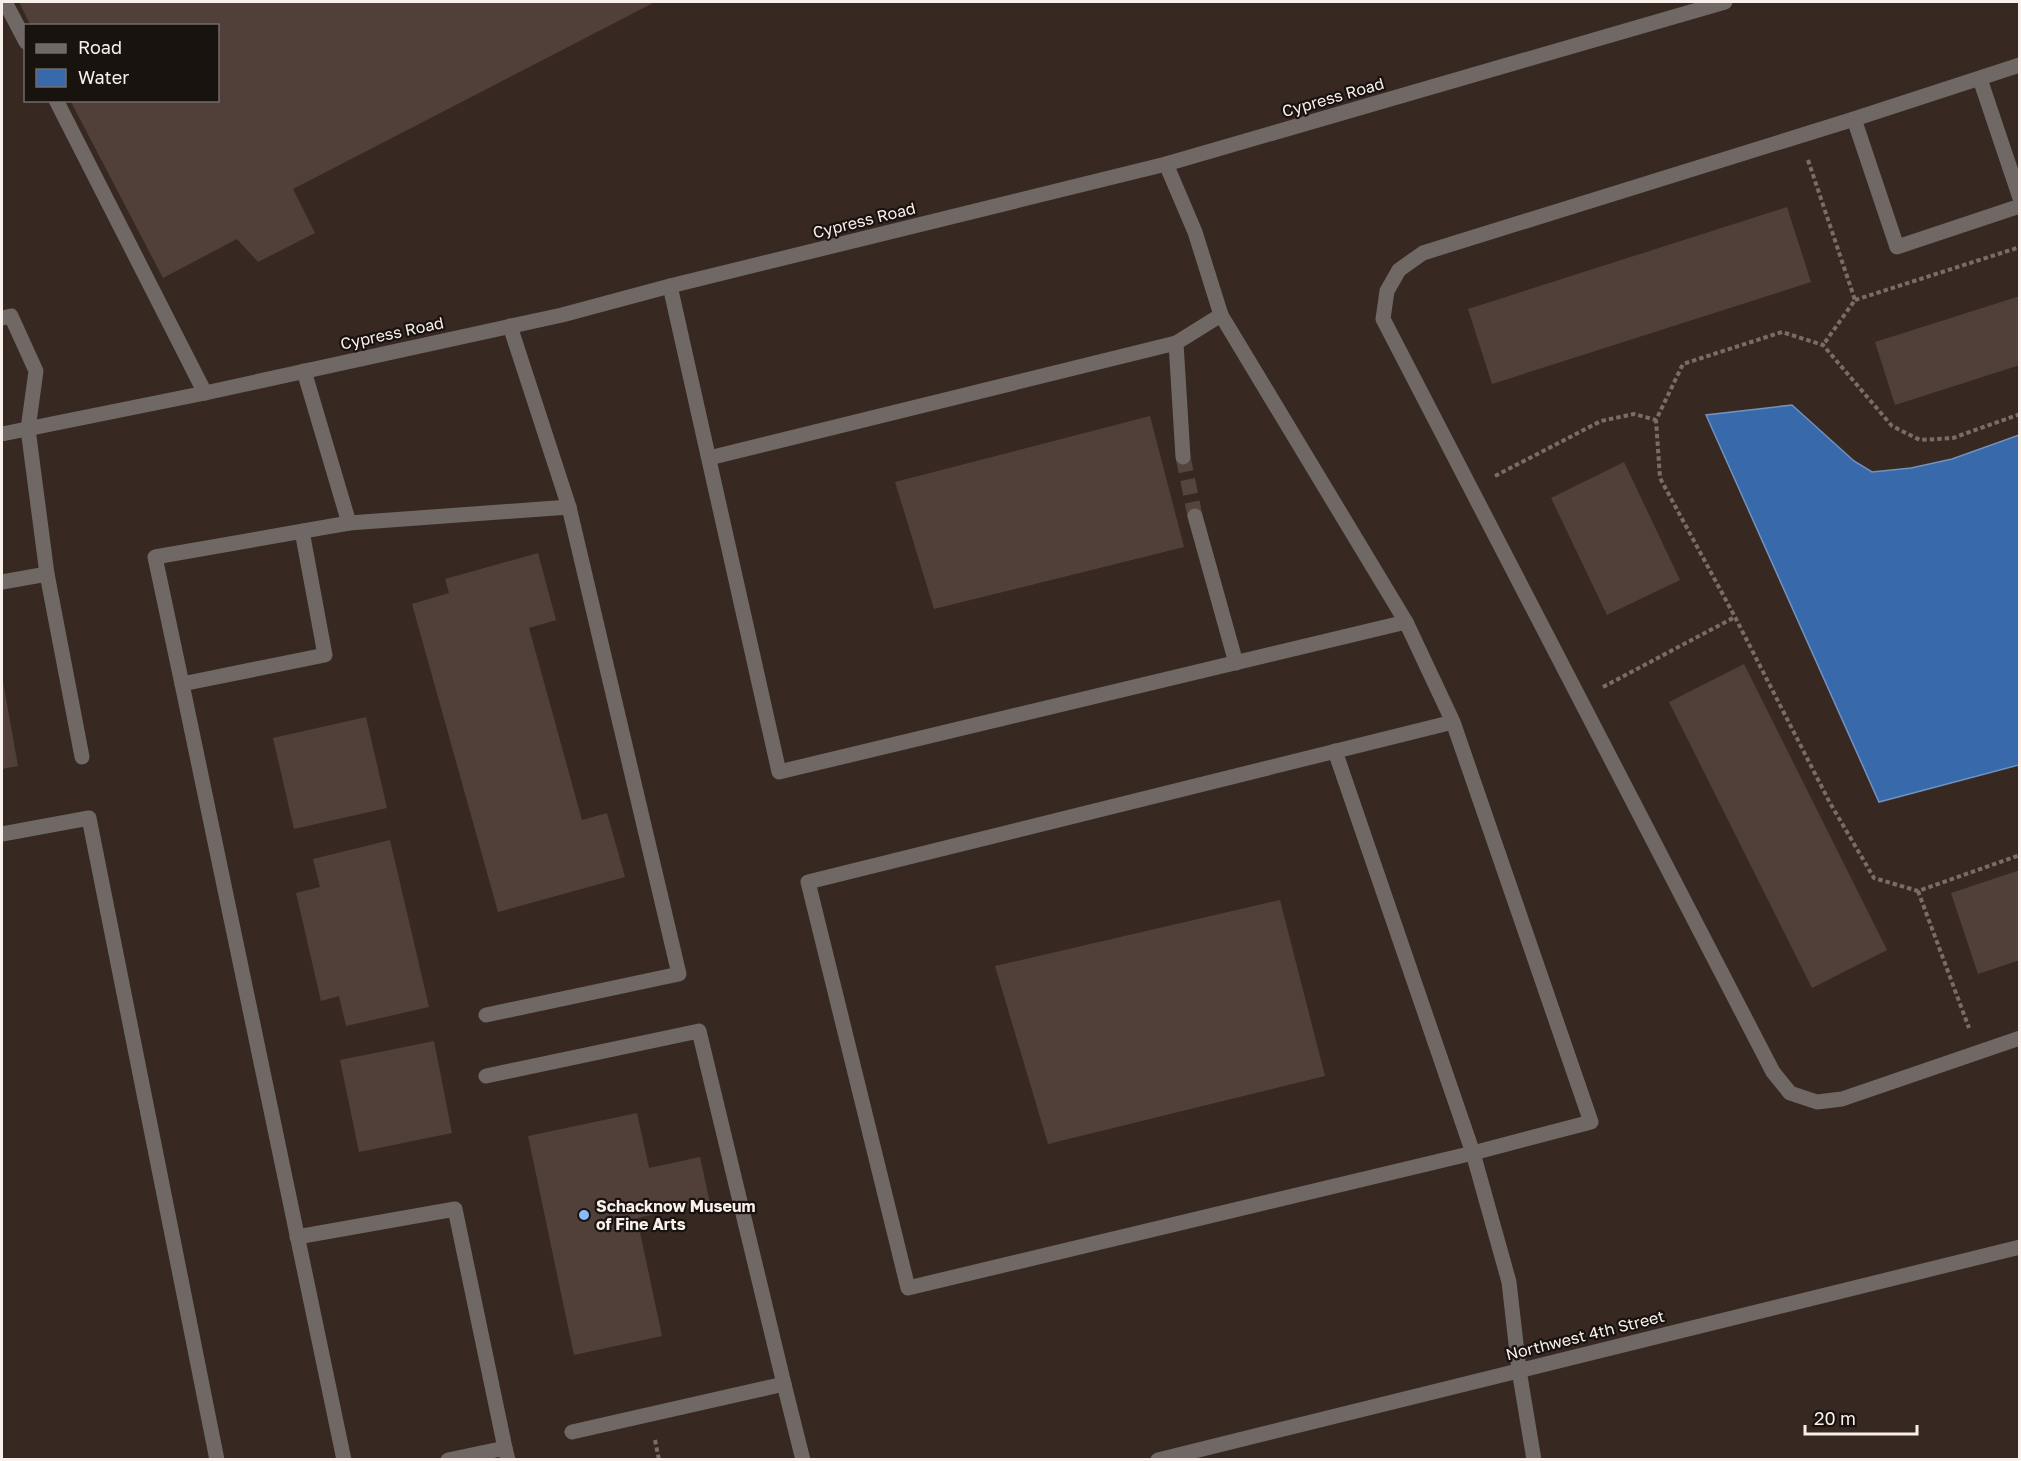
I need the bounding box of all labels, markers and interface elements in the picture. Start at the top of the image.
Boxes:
legend [24,24,219,102]
text: Road [78,36,122,58]
text: Water [78,66,129,88]
street label: Cypress Road [1280,73,1386,121]
street label: Cypress Road [811,198,917,242]
street label: Cypress Road [338,312,446,354]
place label: Schacknow Museum of Fine Arts [596,1196,756,1234]
marker: Schacknow Museum of Fine Arts [577,1208,591,1222]
street label: Northwest 4th Street [1504,1306,1666,1364]
scale bar [1805,1398,1918,1436]
text: 20 m [1814,1407,1856,1429]

